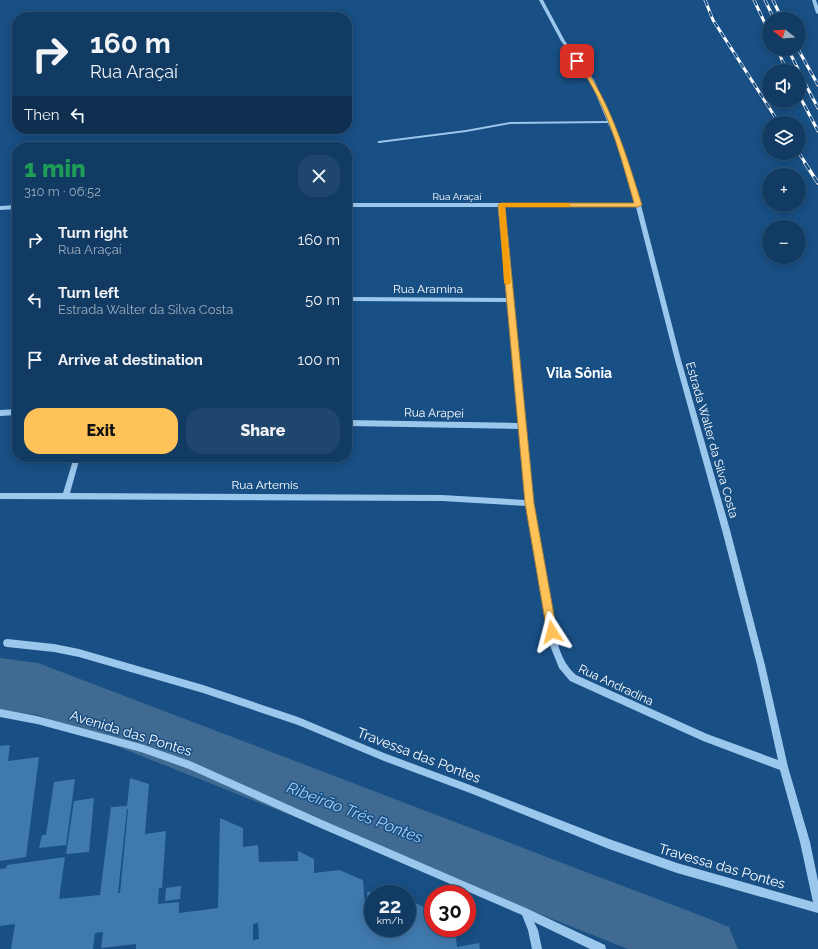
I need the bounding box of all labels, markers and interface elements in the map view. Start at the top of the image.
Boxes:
north arrow [762,12,806,56]
map controls [762,12,806,264]
text: 160 m [90,27,171,60]
icon: right [24,28,76,80]
pin [560,44,594,78]
icon: arrive [566,50,588,72]
text: Rua Araçaí [90,61,178,82]
button: sound [762,64,806,108]
icon: left [67,104,89,126]
text: Then [24,106,59,124]
button: layers [762,116,806,160]
text: 1 min [24,154,86,183]
button: close [298,155,340,197]
button: + [762,168,806,212]
text: 310 m · 06:52 [24,184,101,199]
street label: Rua Araçaí [433,191,482,202]
button: − [762,220,806,264]
text: Turn right [58,224,128,242]
icon: right [24,229,46,251]
text: 160 m [298,231,340,249]
text: Rua Araçaí [58,242,122,257]
street label: Rua Aramina [393,282,463,296]
text: Turn left [58,284,119,302]
icon: left [24,289,46,311]
text: 50 m [305,291,340,309]
text: Estrada Walter da Silva Costa [58,302,233,317]
icon: arrive [24,349,46,371]
text: Arrive at destination [58,351,203,369]
text: 100 m [298,351,340,369]
street label: Estrada Walter da Silva Costa [683,360,741,520]
district label: Vila Sônia [546,365,612,381]
street label: Rua Arapei [404,405,464,421]
button: Exit [24,408,178,454]
button: Share [186,408,340,454]
street label: Rua Artemis [232,478,299,492]
position arrow [531,611,573,653]
street label: Rua Andradina [576,662,656,708]
street label: Avenida das Pontes [68,707,194,759]
street label: Travessa das Pontes [355,724,483,786]
water label: Ribeirão Três Pontes [284,778,426,847]
street label: Travessa das Pontes [657,840,787,892]
speed limit sign: 30 [424,885,476,937]
text: 22 [379,894,401,918]
text: km/h [377,915,403,926]

